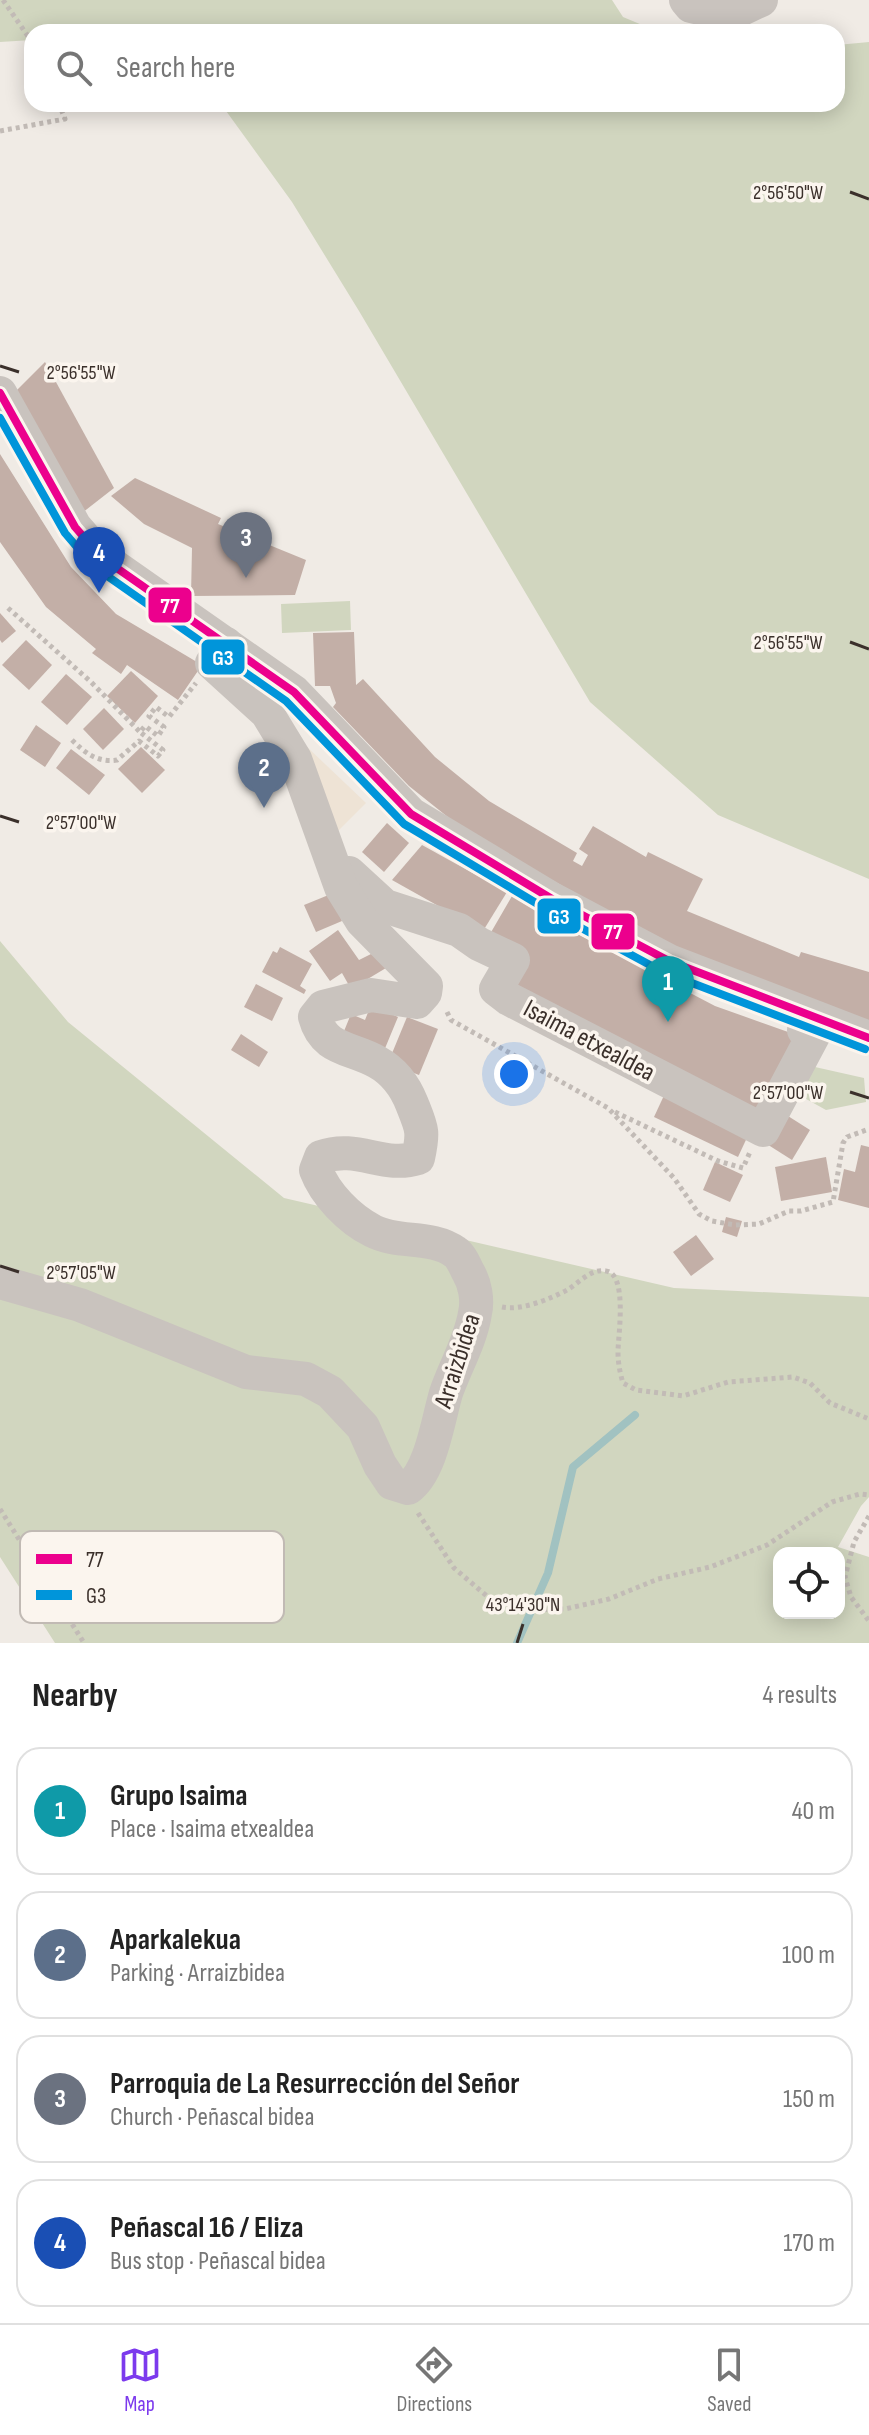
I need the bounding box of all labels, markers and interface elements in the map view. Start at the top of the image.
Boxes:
search box [24,24,845,112]
icon: search [52,46,96,90]
text: Search here [116,50,235,86]
text: 2°56'50"W [753,181,823,205]
text: 2°56'55"W [46,361,116,385]
pin: 3 [220,512,272,578]
pin: 4 [73,527,125,593]
line badge: 77 [147,586,193,624]
text: 77 [160,593,180,620]
text: 2°56'55"W [753,631,823,655]
line badge: G3 [200,638,246,676]
text: G3 [212,645,234,672]
pin: 2 [238,742,290,808]
text: 2°57'00"W [46,811,116,835]
line badge: G3 [536,897,582,935]
text: G3 [548,904,570,931]
line badge: 77 [590,912,636,951]
text: 77 [603,919,623,946]
pin: 1 [642,956,694,1022]
street label: Isaima etxealdea [518,993,660,1089]
your location [494,1054,534,1094]
text: 2°57'00"W [753,1081,823,1105]
text: 2°57'05"W [46,1261,116,1285]
street label: Arraizbidea [428,1310,488,1413]
legend [20,1531,284,1623]
text: 77 [86,1547,104,1574]
map controls [773,1547,845,1619]
button: locate [773,1547,845,1619]
text: G3 [86,1583,106,1610]
text: 43°14'30"N [486,1593,560,1617]
text: Nearby [32,1675,118,1716]
text: 4 results [762,1680,837,1711]
text: Grupo Isaima [110,1778,248,1814]
text: 1 [55,1796,65,1827]
text: 40 m [792,1796,835,1827]
text: Place · Isaima etxealdea [110,1814,314,1845]
text: Aparkalekua [110,1922,241,1958]
text: 2 [54,1940,66,1971]
text: 100 m [782,1940,835,1971]
text: Parking · Arraizbidea [110,1958,285,1989]
text: Parroquia de La Resurrección del Señor [110,2066,520,2102]
text: 3 [54,2084,66,2115]
text: 150 m [783,2084,835,2115]
text: Church · Peñascal bidea [110,2102,315,2133]
text: Peñascal 16 / Eliza [110,2210,303,2246]
text: 4 [54,2228,66,2259]
text: 170 m [783,2228,835,2259]
text: Bus stop · Peñascal bidea [110,2246,326,2277]
tab: Map [118,2343,162,2418]
tab: Directions [397,2343,472,2418]
tab: Saved [707,2343,751,2418]

